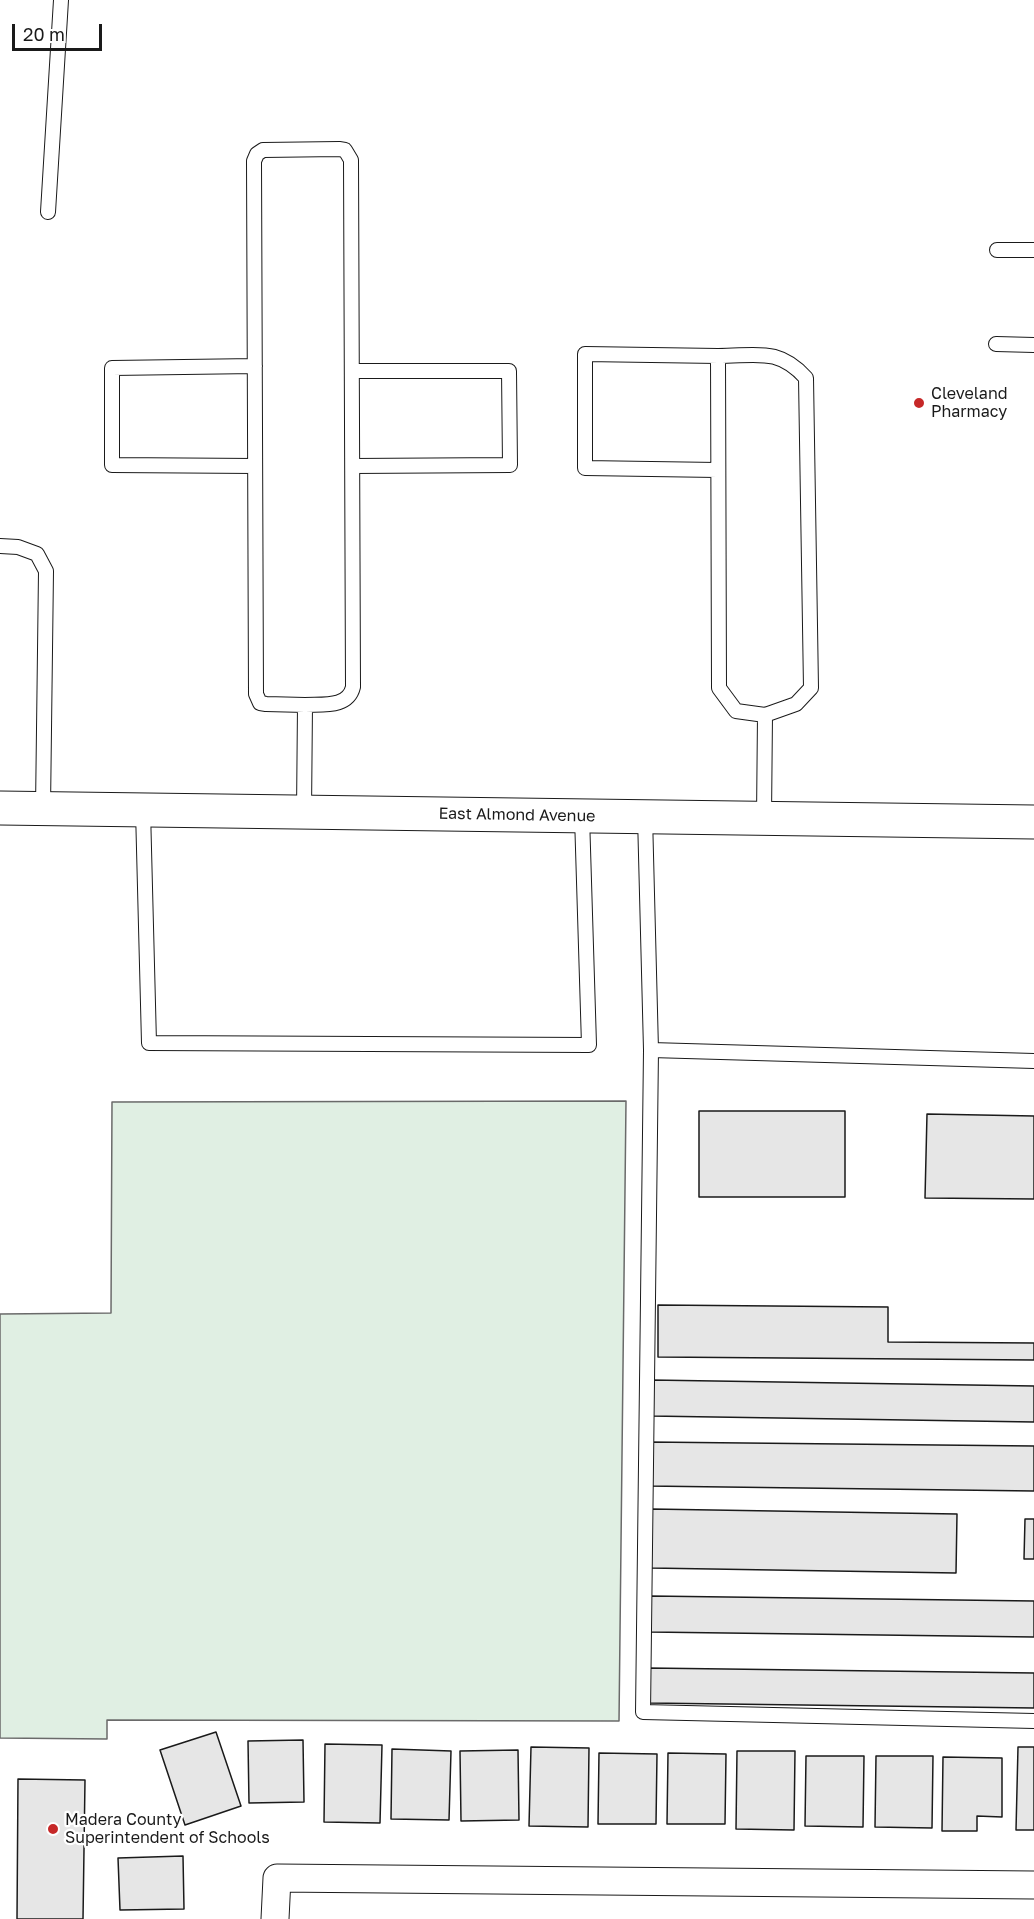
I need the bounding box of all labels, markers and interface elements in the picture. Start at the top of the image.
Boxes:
scale bar [15,12,105,50]
text: 20 m [23,23,65,45]
place label: Cleveland Pharmacy [931,384,1008,422]
marker: Cleveland Pharmacy [912,396,926,410]
street label: East Almond Avenue [438,804,596,826]
place label: Madera County Superintendent of Schools [65,1810,270,1848]
marker: Madera County Superintendent of Schools [46,1822,60,1836]

